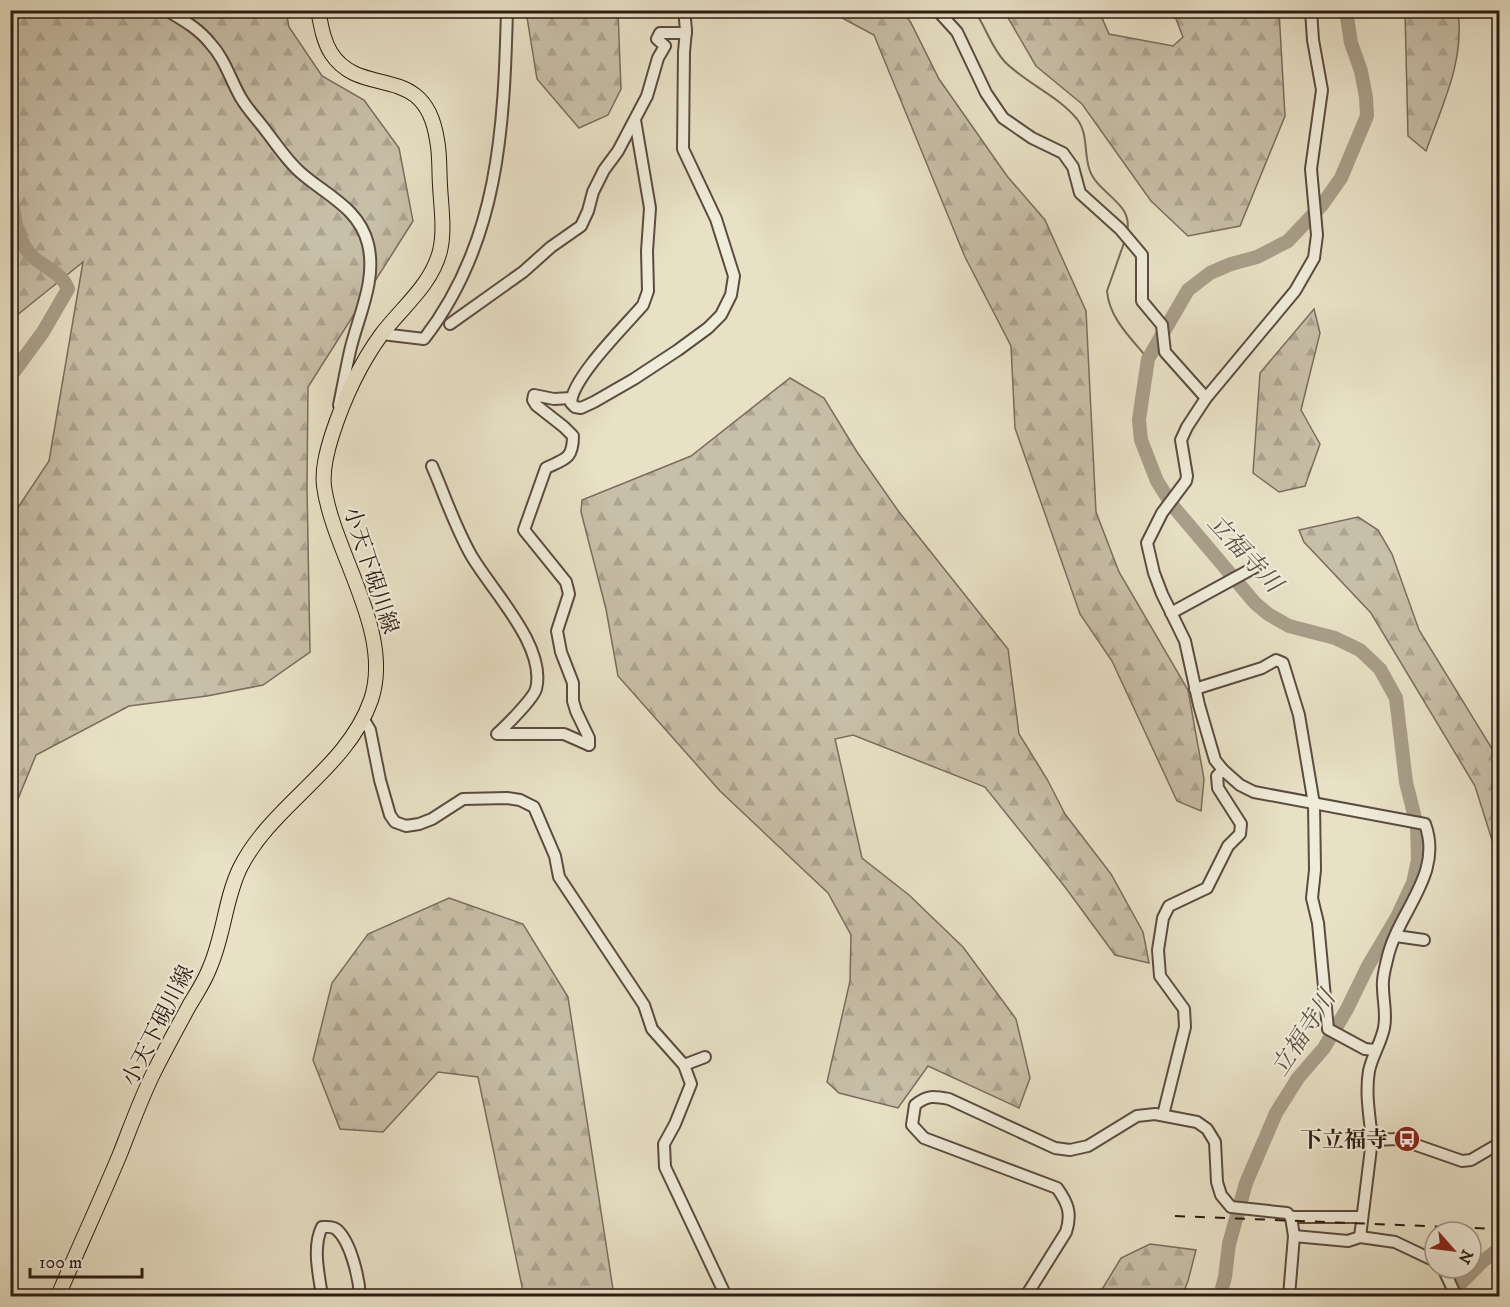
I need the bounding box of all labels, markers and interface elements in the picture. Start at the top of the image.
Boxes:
street label: 小天下硯川線 [337,504,404,637]
water label: 立福寺川 [1201,508,1290,601]
street label: 小天下硯川線 [116,961,200,1091]
water label: 立福寺川 [1265,983,1344,1082]
bus stop icon: 下立福寺 [1392,1124,1422,1154]
place label: 下立福寺 [1300,1127,1388,1154]
north arrow [1423,1220,1483,1280]
scale bar [30,1241,142,1279]
text: N [1453,1246,1477,1267]
text: 100 m [39,1252,82,1274]

